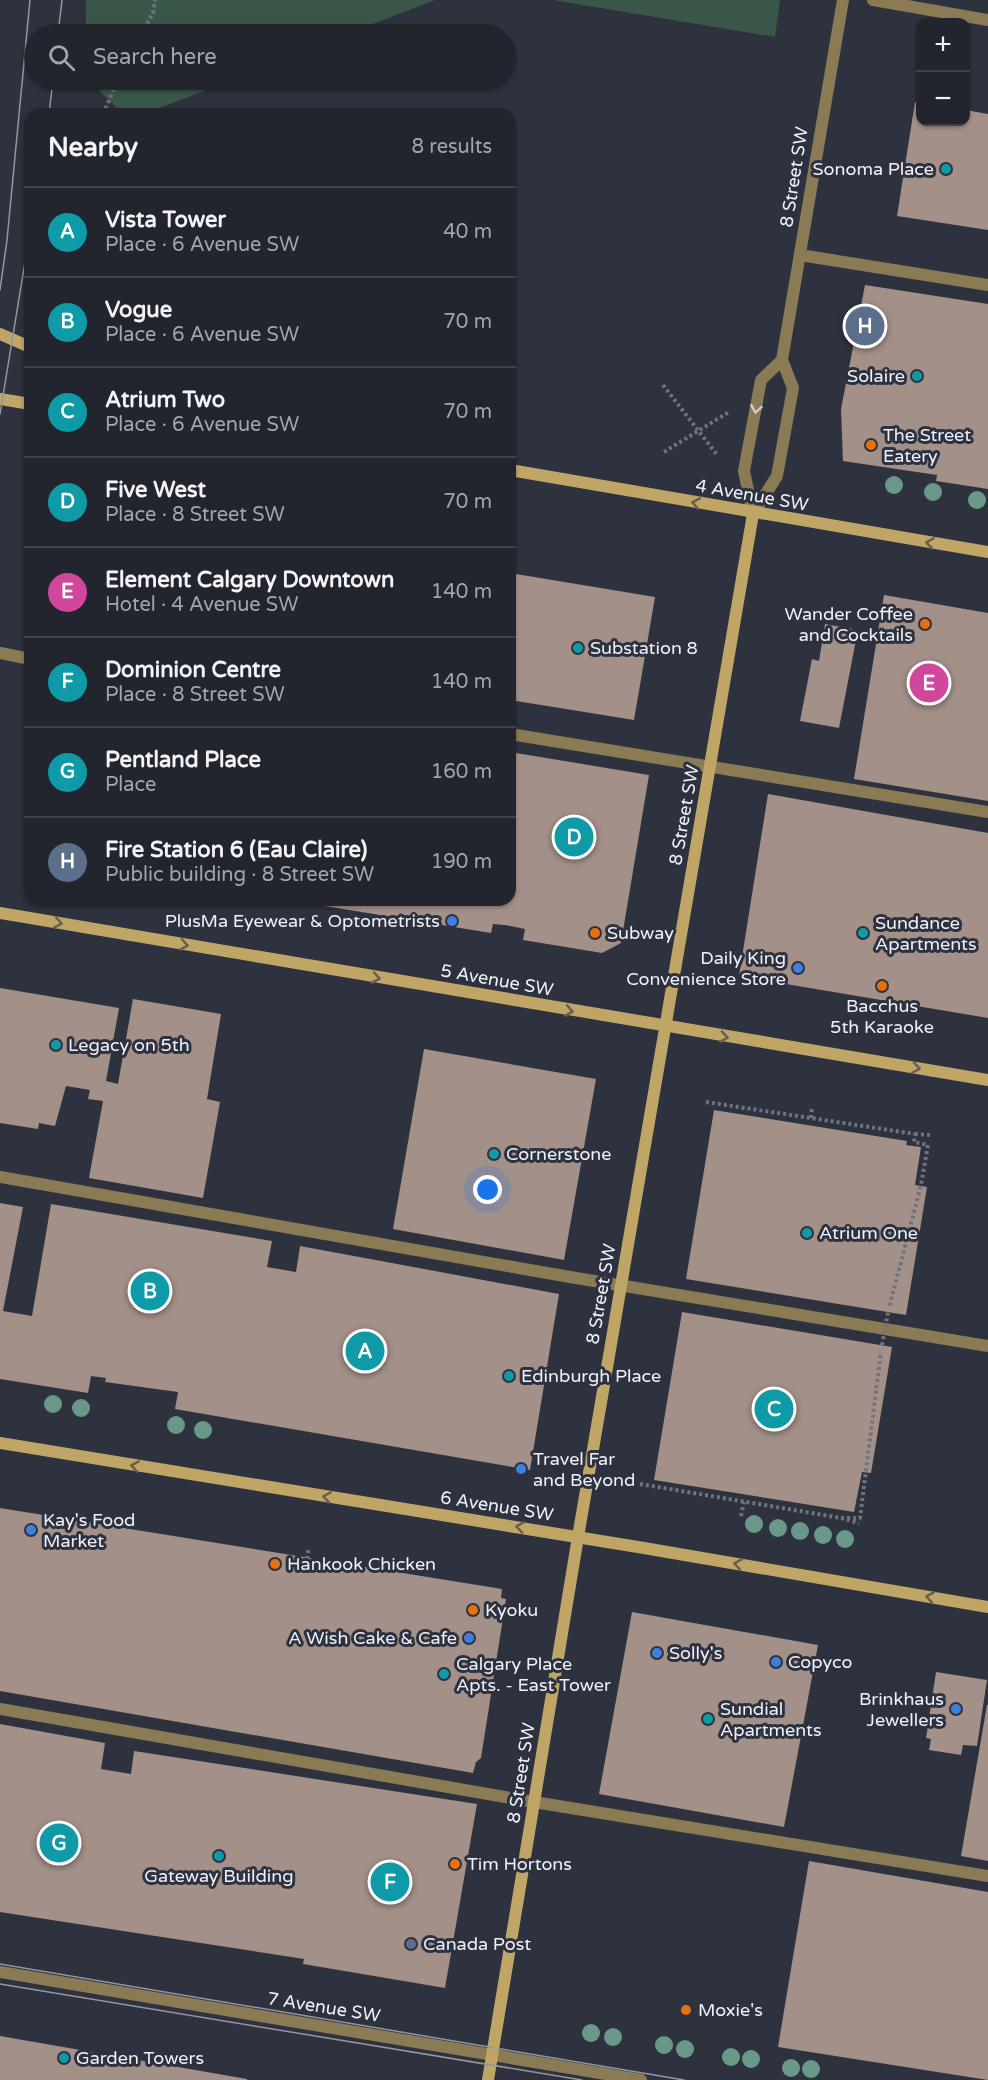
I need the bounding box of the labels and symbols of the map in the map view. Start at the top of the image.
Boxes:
street label: 8 Street SW [775,125,813,229]
place label: Sonoma Place [812,158,934,180]
marker: Sonoma Place [939,162,953,176]
pin: H [846,304,884,348]
place label: Solaire [847,365,905,387]
marker: Solaire [910,369,924,383]
one-way arrow [750,404,762,413]
place label: The Street Eatery [883,424,971,467]
marker: The Street Eatery [864,438,878,452]
street label: 4 Avenue SW [694,474,810,516]
one-way arrow [691,498,701,510]
one-way arrow [926,537,935,549]
place label: Wander Coffee and Cocktails [784,603,913,646]
marker: Wander Coffee and Cocktails [918,617,932,631]
place label: Substation 8 [590,637,698,659]
marker: Substation 8 [571,641,585,655]
pin: E [910,660,948,706]
street label: 8 Street SW [664,763,704,867]
pin: D [554,814,594,860]
place label: PlusMa Eyewear & Optometrists [165,910,440,932]
place label: Sundance Apartments [875,912,977,955]
marker: PlusMa Eyewear & Optometrists [445,914,459,928]
one-way arrow [53,917,62,929]
place label: Subway [607,922,674,944]
marker: Subway [588,926,602,940]
marker: Sundance Apartments [856,926,870,940]
one-way arrow [179,938,189,951]
place label: Daily King Convenience Store [626,947,786,990]
street label: 5 Avenue SW [439,959,555,1001]
marker: Daily King Convenience Store [791,961,805,975]
one-way arrow [371,971,381,984]
marker: Bacchus 5th Karaoke [875,979,889,993]
place label: Bacchus 5th Karaoke [830,995,934,1038]
one-way arrow [563,1004,573,1017]
one-way arrow [719,1030,729,1043]
place label: Legacy on 5th [68,1034,190,1056]
marker: Legacy on 5th [49,1038,63,1052]
one-way arrow [912,1062,921,1074]
place label: Cornerstone [506,1143,612,1165]
marker: Cornerstone [487,1147,501,1161]
your location [473,1175,502,1204]
place label: Atrium One [819,1222,918,1244]
marker: Atrium One [800,1226,814,1240]
street label: 8 Street SW [581,1242,621,1346]
pin: B [130,1268,170,1314]
pin: A [346,1328,385,1374]
place label: Edinburgh Place [521,1365,661,1387]
marker: Edinburgh Place [502,1369,516,1383]
pin: C [754,1386,794,1432]
place label: Travel Far and Beyond [533,1448,635,1491]
one-way arrow [130,1460,140,1473]
marker: Travel Far and Beyond [514,1462,528,1476]
street label: 6 Avenue SW [439,1486,555,1526]
one-way arrow [323,1491,332,1503]
place label: Kay's Food Market [43,1509,135,1552]
one-way arrow [515,1522,525,1534]
marker: Kay's Food Market [24,1523,38,1537]
place label: Hankook Chicken [287,1553,436,1575]
marker: Hankook Chicken [268,1557,282,1571]
one-way arrow [734,1558,744,1571]
one-way arrow [926,1591,936,1604]
place label: Kyoku [485,1599,538,1621]
marker: Kyoku [466,1603,480,1617]
place label: A Wish Cake & Cafe [288,1627,457,1649]
marker: A Wish Cake & Cafe [462,1631,476,1645]
place label: Solly's [669,1642,722,1664]
marker: Solly's [650,1646,664,1660]
place label: Copyco [788,1651,852,1673]
place label: Calgary Place Apts. - East Tower [456,1653,611,1696]
marker: Copyco [769,1655,783,1669]
marker: Calgary Place Apts. - East Tower [437,1667,451,1681]
place label: Brinkhaus Jewellers [859,1688,944,1731]
place label: Sundial Apartments [720,1698,822,1741]
marker: Brinkhaus Jewellers [949,1702,963,1716]
marker: Sundial Apartments [701,1712,715,1726]
street label: 8 Street SW [502,1721,540,1825]
pin: G [40,1820,78,1866]
marker: Gateway Building [212,1849,226,1863]
place label: Tim Hortons [467,1853,572,1875]
marker: Tim Hortons [448,1857,462,1871]
pin: F [370,1860,410,1904]
place label: Gateway Building [144,1865,294,1887]
place label: Canada Post [423,1933,531,1955]
marker: Canada Post [404,1937,418,1951]
street label: 7 Avenue SW [266,1987,382,2027]
place label: Moxie's [698,1999,763,2021]
marker: Moxie's [679,2003,693,2017]
place label: Garden Towers [76,2047,204,2069]
marker: Garden Towers [57,2051,71,2065]

